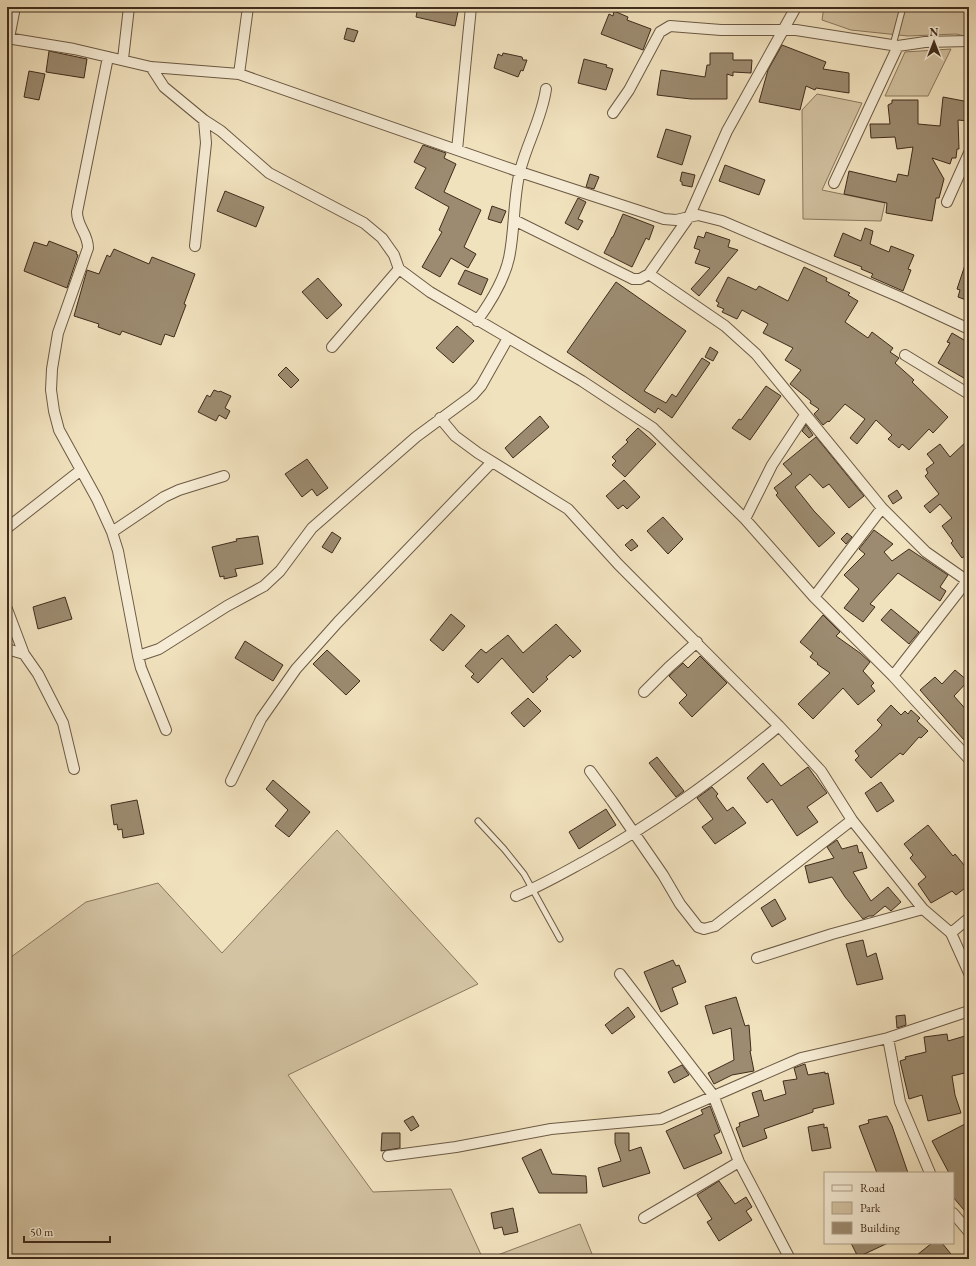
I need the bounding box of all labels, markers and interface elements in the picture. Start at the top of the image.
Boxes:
north arrow [914,22,954,62]
text: N [930,25,939,39]
legend [824,1172,954,1244]
text: Road [860,1180,886,1196]
text: Park [860,1200,881,1216]
scale bar [24,1218,110,1244]
text: Building [860,1220,901,1236]
text: 50 m [30,1224,54,1240]

